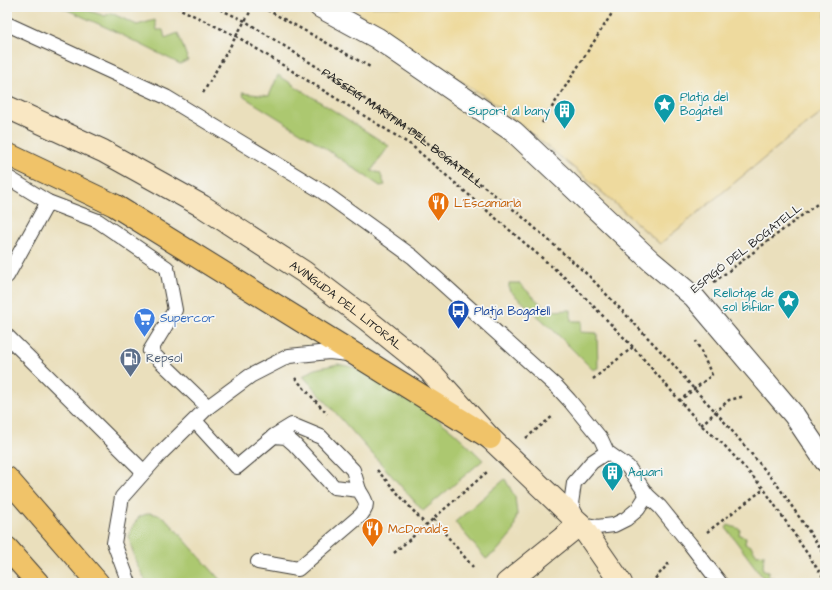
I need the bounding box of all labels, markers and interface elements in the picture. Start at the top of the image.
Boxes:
street label: PASSEIG MARÍTIM DEL BOGATELL [318,64,488,193]
place label: Platja del Bogatell [680,89,728,121]
place icon: Platja del Bogatell [651,91,677,124]
building icon: Suport al bany [552,98,578,131]
place label: Suport al bany [468,103,550,121]
restaurant icon: L'Escamarlà [425,190,451,223]
place label: L'Escamarlà [454,195,521,212]
street label: ESPIGÓ DEL BOGATELL [687,199,806,297]
street label: AVINGUDA DEL LITORAL [286,257,407,355]
place label: Rellotge de sol bifilar [713,285,774,316]
place icon: Rellotge de sol bifilar [776,287,802,320]
bus stop icon: Platja Bogatell [446,298,472,331]
place label: Platja Bogatell [474,303,550,321]
supermarket icon: Supercor [131,305,157,338]
place label: Supercor [160,310,215,327]
fuel station icon: Repsol [118,345,144,378]
place label: Repsol [146,350,183,367]
building icon: Aquari [599,459,625,492]
place label: Aquari [628,464,663,481]
restaurant icon: McDonald's [359,516,385,549]
place label: McDonald's [388,521,448,538]

